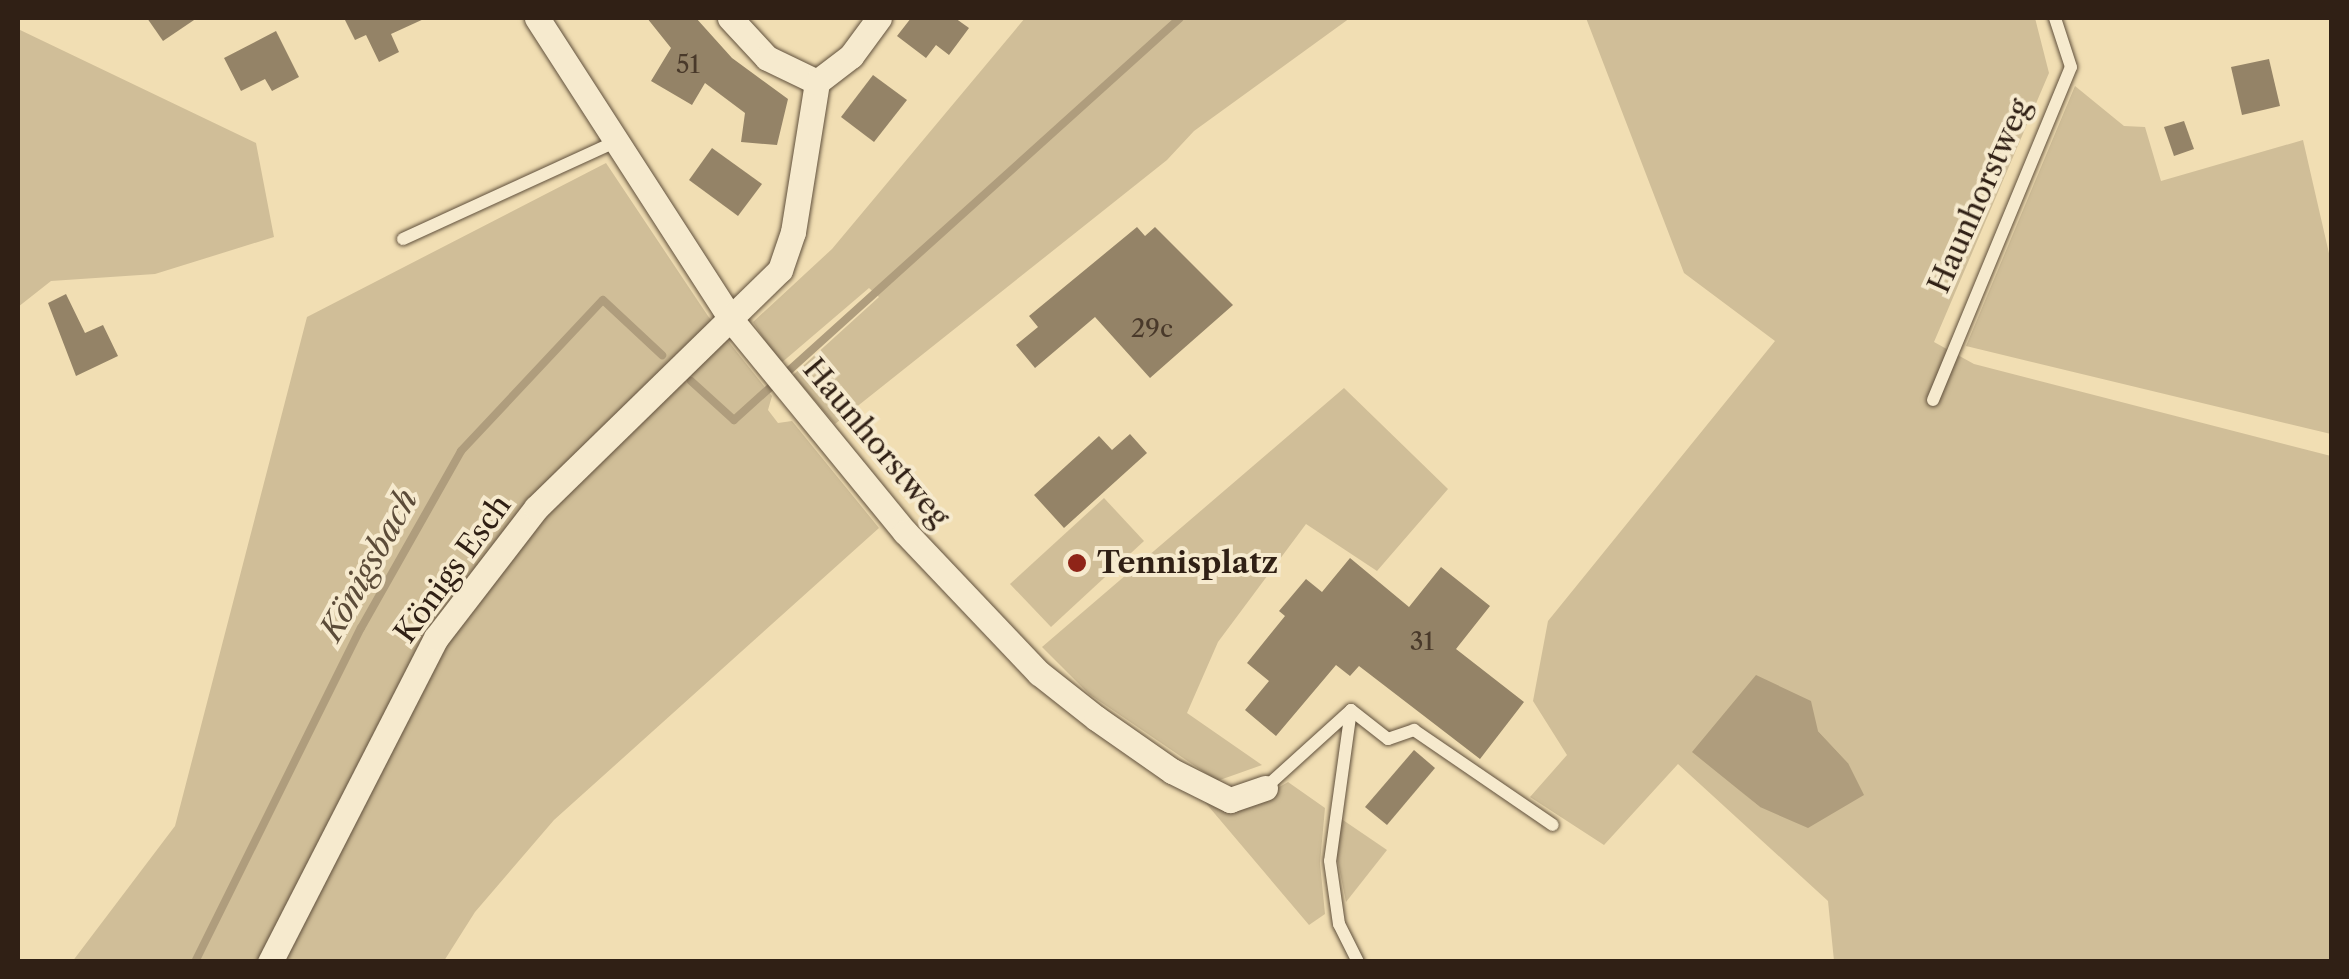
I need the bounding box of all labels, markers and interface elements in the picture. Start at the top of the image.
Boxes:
house number: 51 [676,50,700,80]
street label: Haunhorstweg [1921,93,2039,299]
house number: 29c [1131,314,1173,344]
street label: Haunhorstweg [795,352,957,534]
water label: Königsbach [312,483,426,647]
street label: Königs Esch [387,488,519,650]
place label: Tennisplatz [1097,545,1278,581]
marker: Tennisplatz [1066,552,1088,574]
house number: 31 [1410,627,1434,657]

